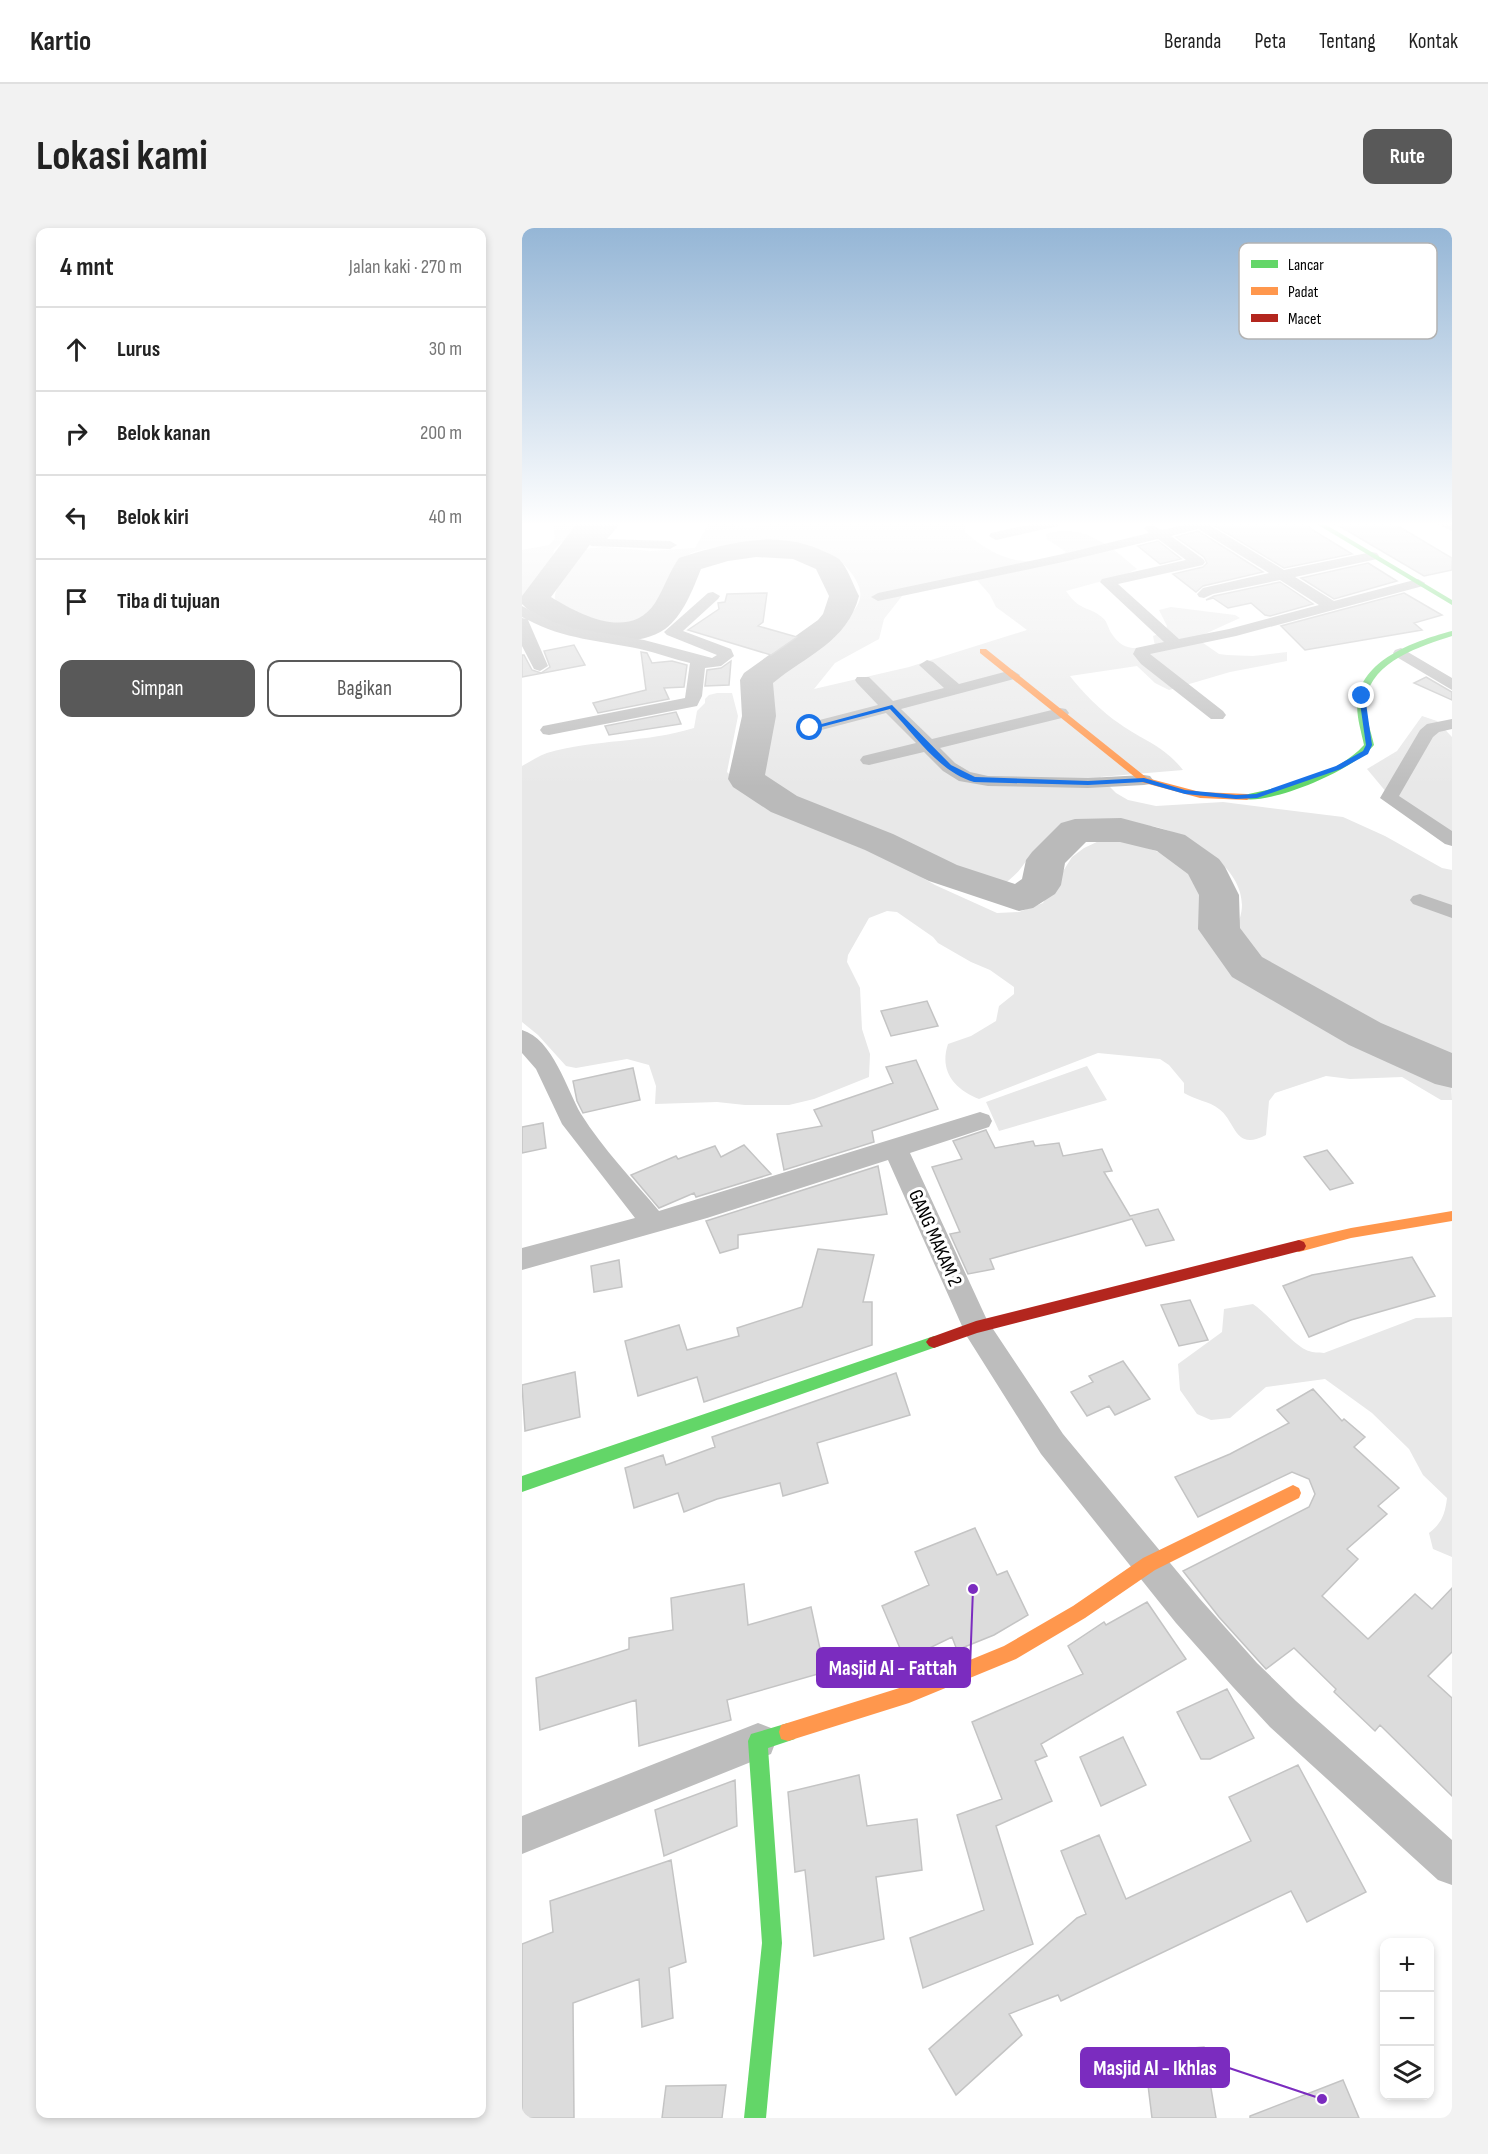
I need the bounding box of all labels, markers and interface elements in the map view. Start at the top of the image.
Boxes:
text: Kartio [30,25,91,58]
text: Beranda [1164,29,1221,54]
text: Peta [1254,29,1286,54]
text: Tentang [1319,29,1376,54]
text: Kontak [1409,29,1458,54]
button: Rute [1363,129,1452,184]
text: Lokasi kami [36,131,208,182]
legend [1239,243,1437,339]
text: 4 mnt [60,252,114,283]
text: Jalan kaki · 270 m [349,255,462,279]
text: Lancar [1288,256,1324,275]
text: Padat [1288,283,1319,302]
text: Macet [1288,310,1321,329]
icon: ahead [60,333,93,366]
text: Lurus [117,336,160,363]
text: 30 m [429,337,462,361]
icon: right [60,417,93,450]
text: Belok kanan [117,420,210,447]
text: 200 m [420,421,462,445]
icon: left [60,501,93,534]
text: Belok kiri [117,504,189,531]
text: 40 m [429,505,462,529]
icon: arrive [60,585,93,618]
text: Tiba di tujuan [117,588,220,615]
button: Simpan [60,660,255,717]
button: Bagikan [267,660,462,717]
route end [1348,682,1374,708]
route start [796,714,822,740]
street label: GANG MAKAM 2 [903,1186,967,1290]
callout: Masjid Al - Fattah [817,1648,970,1687]
text: Masjid Al - Fattah [829,1656,957,1681]
map controls [1380,1938,1434,2100]
button: + [1380,1938,1434,1992]
button: − [1380,1992,1434,2046]
button: layers [1380,2046,1434,2100]
callout: Masjid Al - Ikhlas [1081,2048,1229,2087]
text: Masjid Al - Ikhlas [1093,2056,1217,2081]

